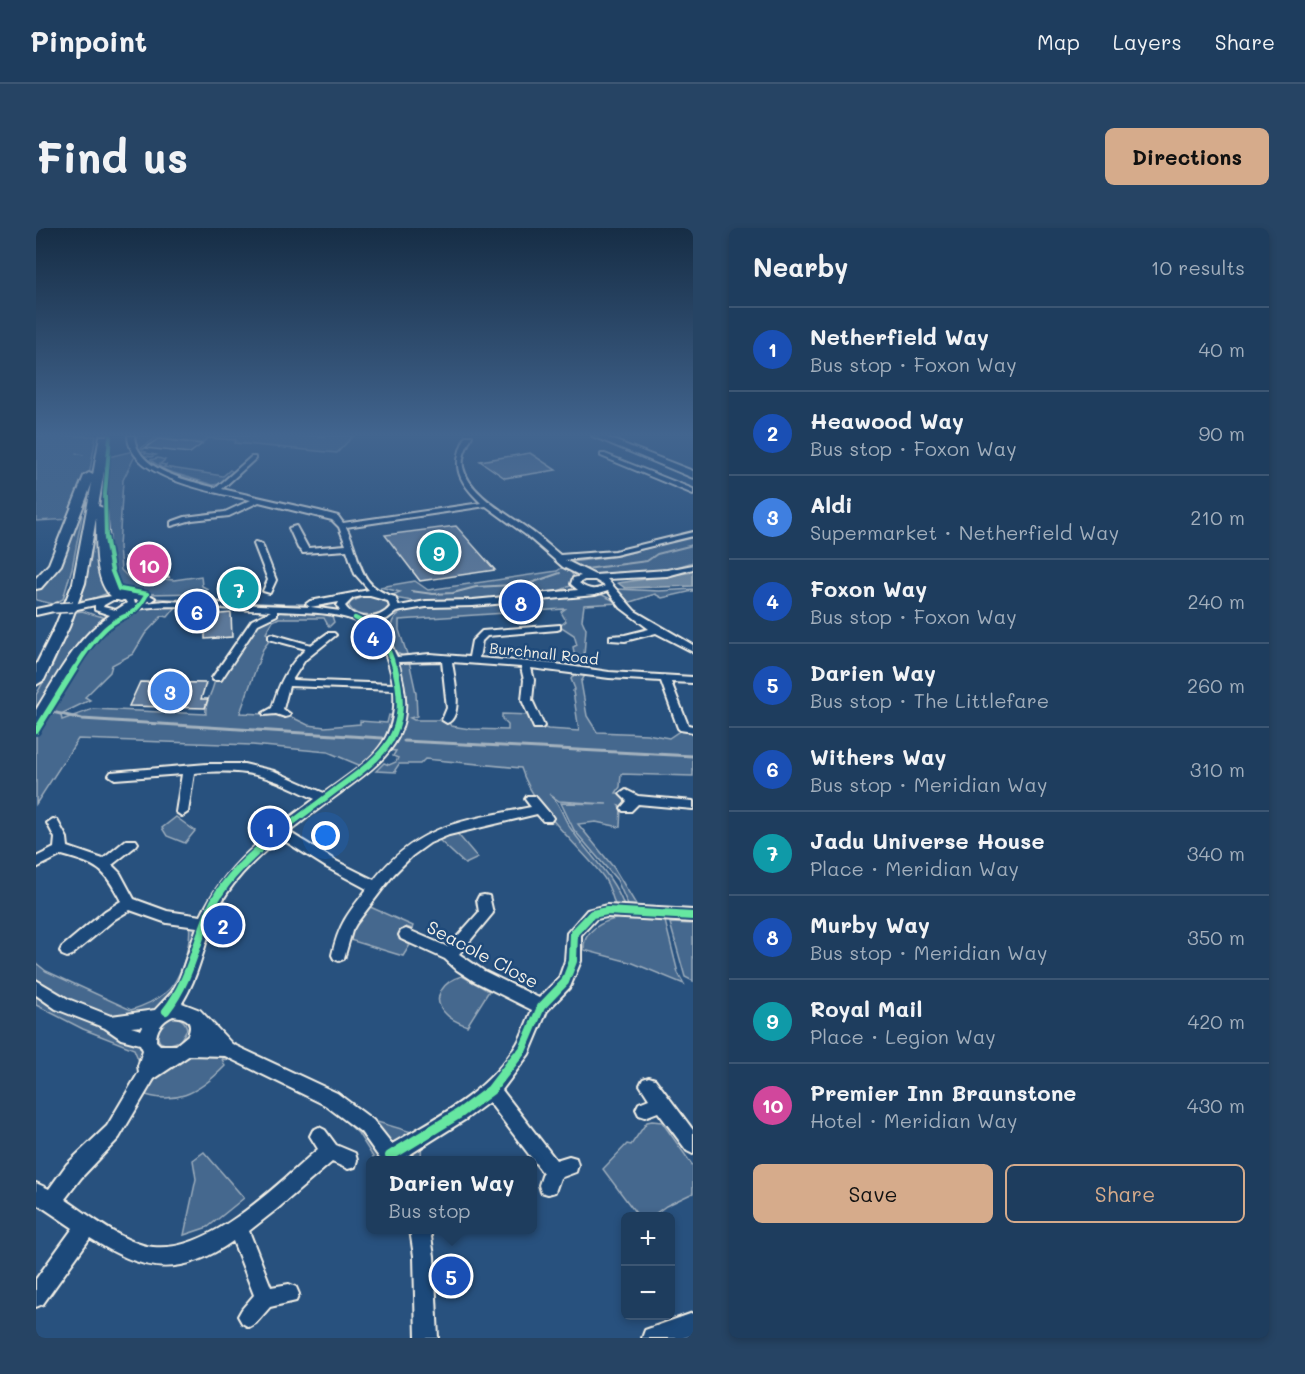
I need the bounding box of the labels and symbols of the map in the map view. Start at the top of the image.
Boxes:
pin: 9 [420,530,458,574]
pin: 10 [130,542,168,586]
pin: 7 [220,566,258,612]
pin: 8 [502,580,540,625]
pin: 6 [178,588,216,634]
pin: 4 [354,614,392,660]
street label: Burchnall Road [488,637,600,669]
pin: 3 [150,668,190,714]
pin: 1 [250,806,290,850]
your location [311,821,340,850]
pin: 2 [204,902,243,948]
street label: Seacole Close [423,915,543,993]
pin: 5 [432,1254,470,1298]

